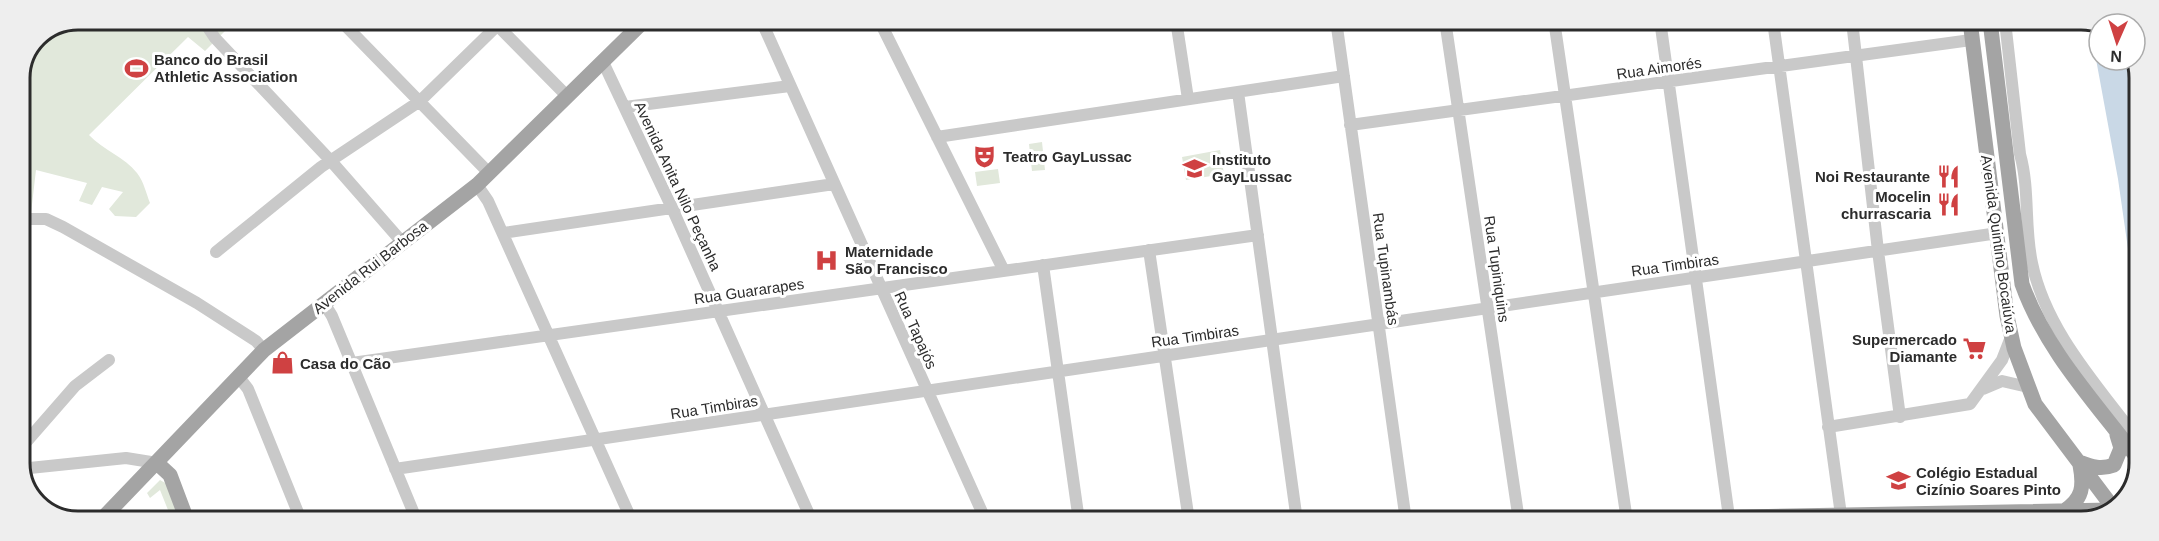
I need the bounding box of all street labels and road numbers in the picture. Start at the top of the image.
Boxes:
street label: Rua Aimorés [1615,54,1703,82]
street label: Avenida Anita Nilo Peçanha [631,99,725,274]
street label: Avenida Quintino Bocaiúva [1978,154,2020,335]
street label: Rua Tupinambás [1370,212,1402,326]
street label: Rua Tupiniquins [1481,215,1513,323]
street label: Avenida Rui Barbosa [309,217,431,317]
street label: Rua Timbiras [1630,250,1720,280]
street label: Rua Guararapes [693,275,805,307]
street label: Rua Tapajós [891,289,941,371]
street label: Rua Timbiras [1150,321,1240,351]
street label: Rua Timbiras [669,392,759,422]

